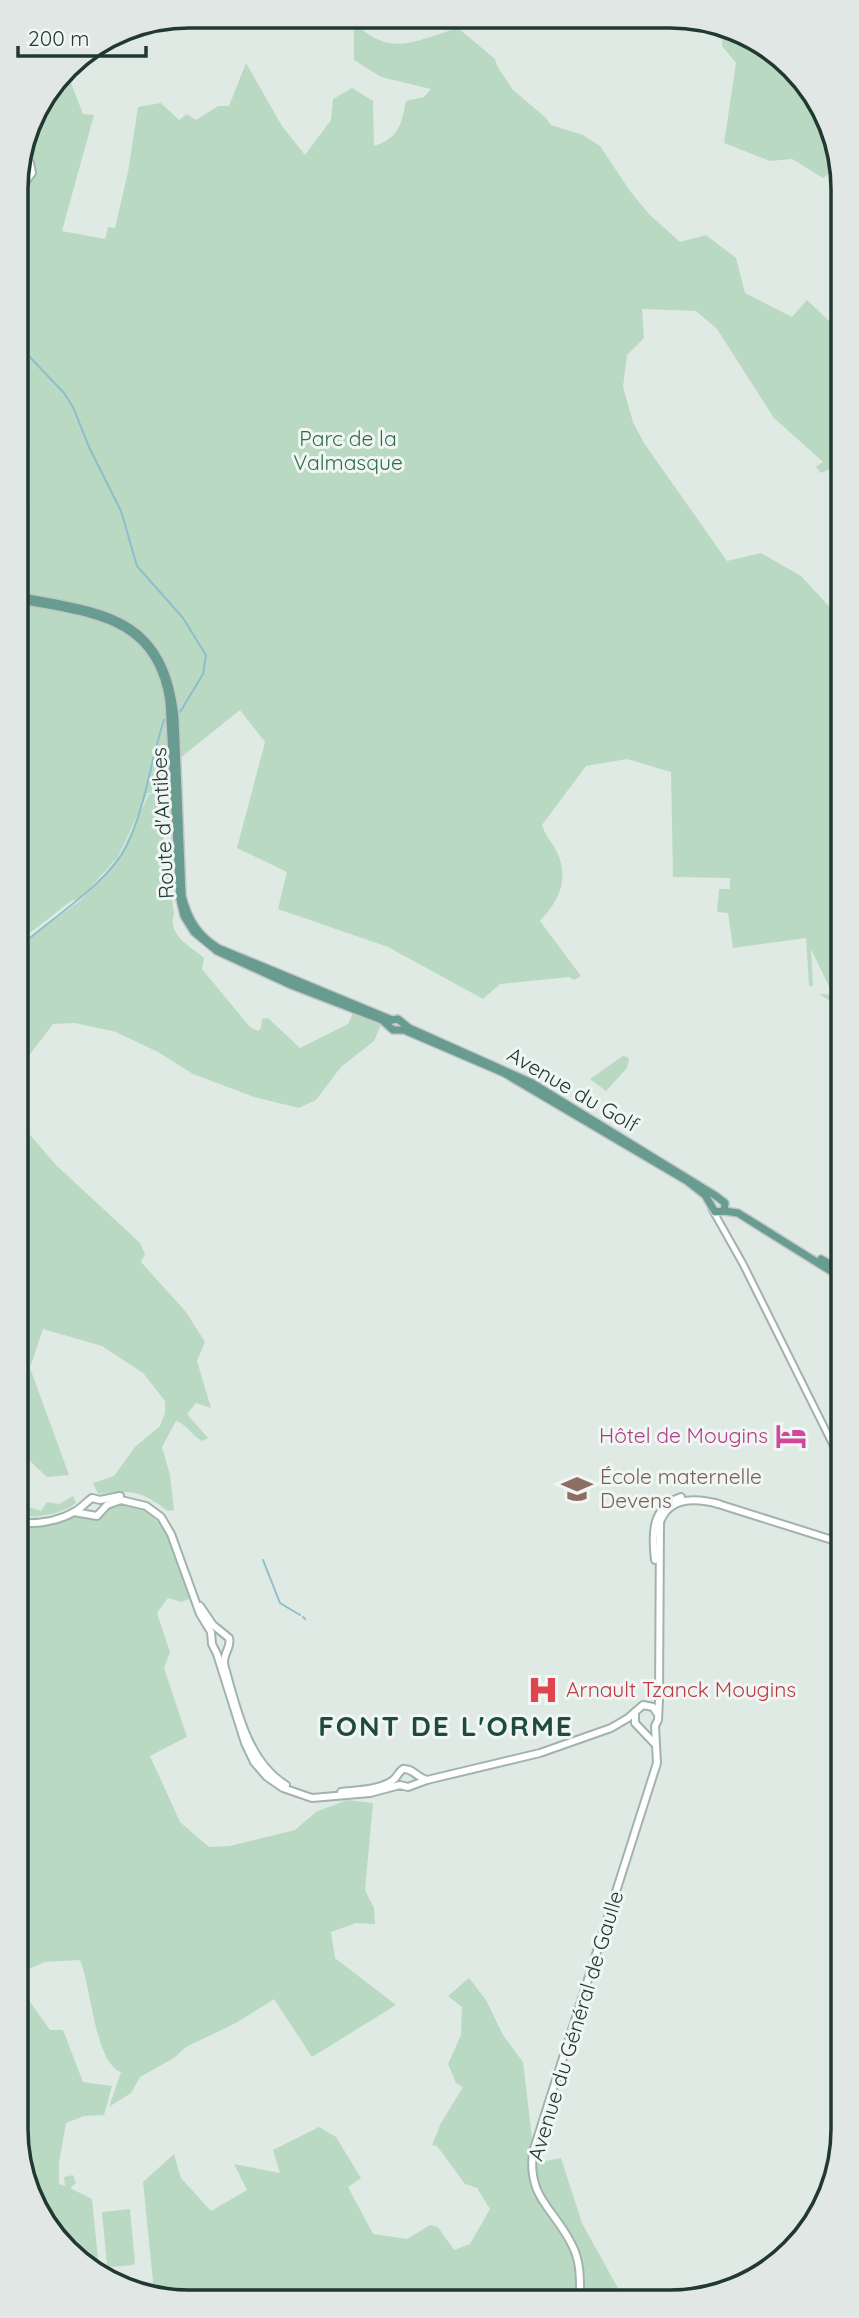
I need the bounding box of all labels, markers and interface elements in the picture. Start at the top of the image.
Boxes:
scale bar [18,14,145,58]
text: 200 m [28,25,90,51]
park label: Parc de la Valmasque [293,425,403,475]
street label: Route d'Antibes [145,747,179,900]
street label: Avenue du Golf [503,1041,644,1138]
hotel icon: Hôtel de Mougins [774,1419,808,1453]
place label: Hôtel de Mougins [599,1422,768,1448]
place label: École maternelle Devens [600,1463,762,1513]
school or university icon: École maternelle Devens [560,1472,594,1506]
hospital icon: Arnault Tzanck Mougins [526,1673,560,1707]
place label: Arnault Tzanck Mougins [566,1676,796,1702]
district label: FONT DE L'ORME [318,1708,574,1743]
street label: Avenue du Général de Gaulle [522,1888,629,2164]

